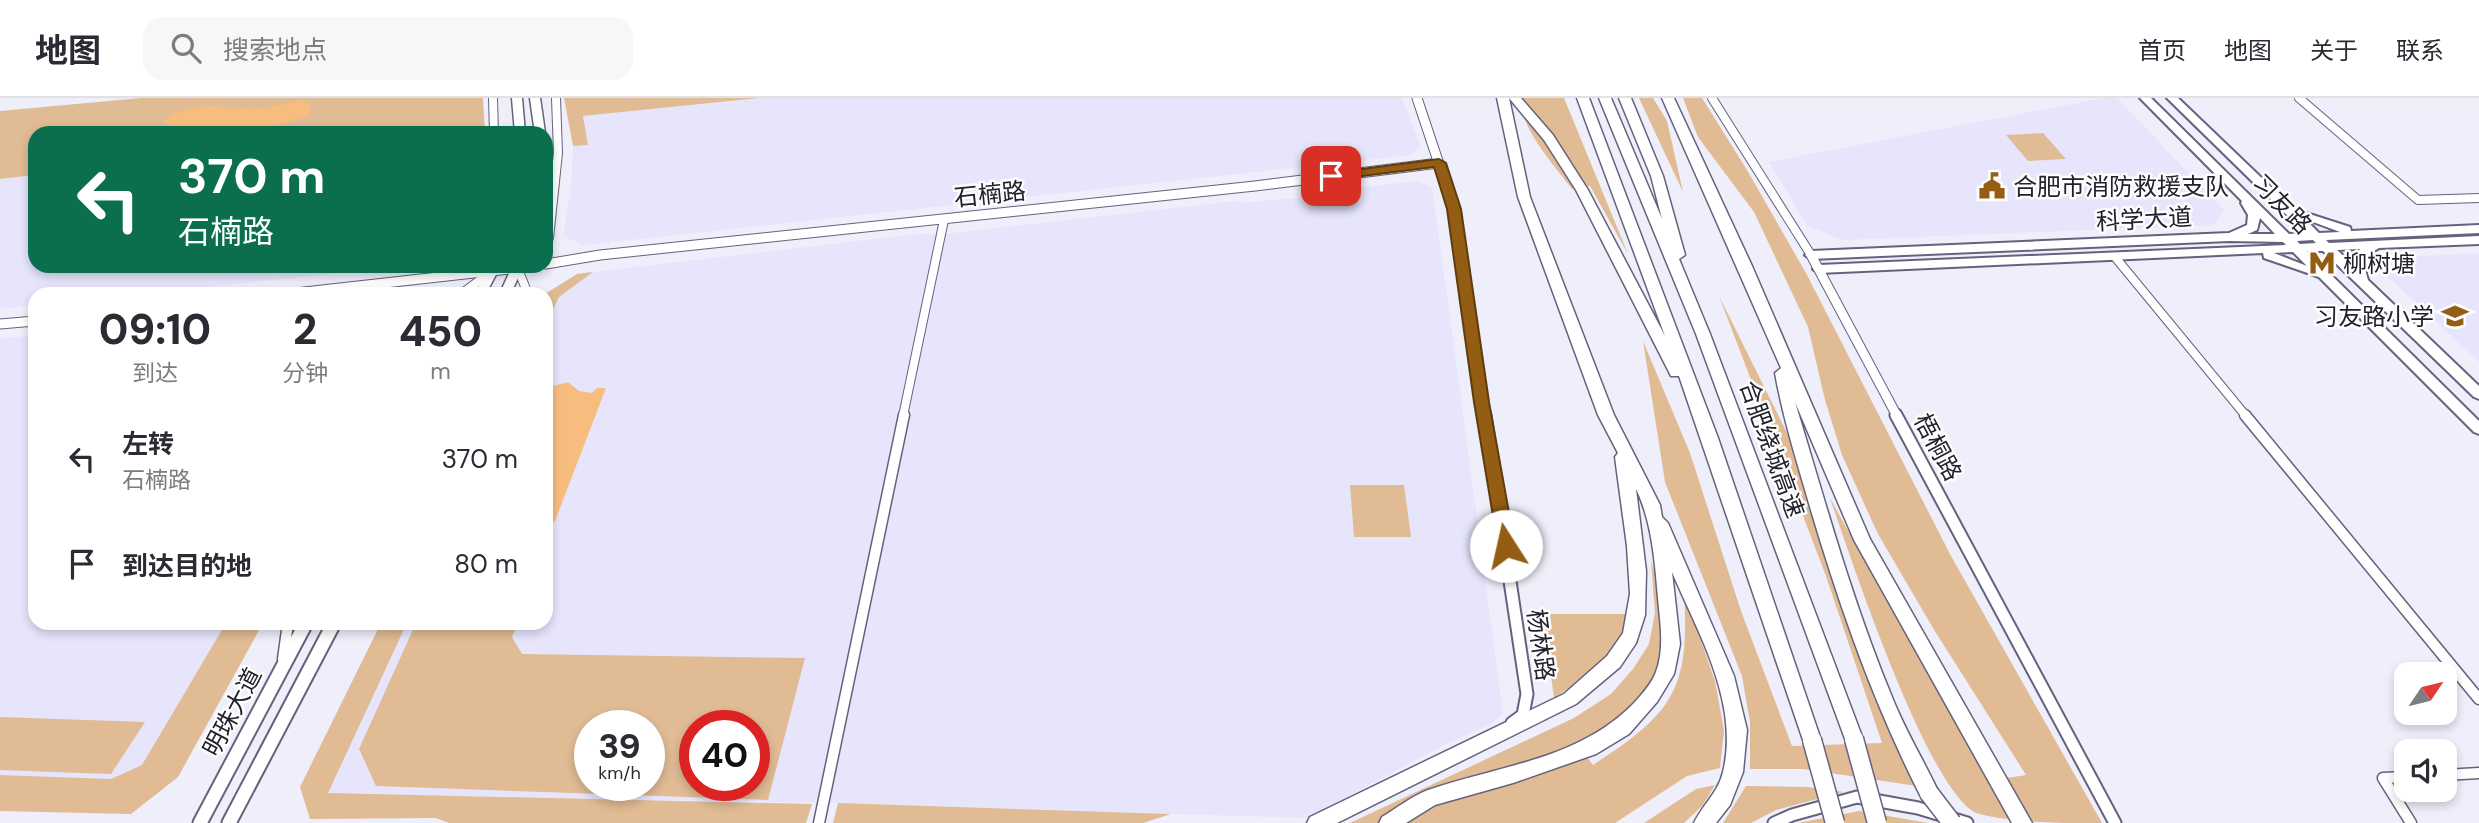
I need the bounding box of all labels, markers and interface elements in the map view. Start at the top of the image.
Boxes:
search box [143,17,633,80]
text: 地图 [35,29,101,72]
icon: search [167,29,205,67]
text: 搜索地点 [223,33,327,67]
text: 首页 [2138,35,2186,66]
text: 地图 [2224,35,2272,66]
text: 关于 [2310,35,2358,66]
text: 联系 [2396,35,2444,66]
text: 370 m [178,144,325,208]
pin [1301,146,1361,206]
icon: left [63,154,154,245]
icon: arrive [1312,157,1350,195]
street label: 习友路 [2246,168,2318,240]
public building icon: 合肥市消防救援支队 [1977,171,2007,201]
place label: 合肥市消防救援支队 [2013,171,2229,202]
street label: 石楠路 [953,175,1027,213]
street label: 科学大道 [2095,201,2193,237]
text: 石楠路 [178,211,274,253]
metro station icon: 柳树塘 [2307,248,2337,278]
place label: 柳树塘 [2343,248,2415,279]
place label: 习友路小学 [2314,301,2434,332]
school or university icon: 习友路小学 [2440,301,2470,331]
text: 09:10 [99,302,211,357]
text: 2 [293,302,317,357]
text: 450 [399,304,482,359]
text: m [430,356,451,386]
text: 到达 [132,358,178,388]
text: 分钟 [282,358,328,388]
street label: 合肥绕城高速 [1733,376,1811,522]
street label: 梧桐路 [1907,408,1969,486]
text: 左转 [122,427,174,461]
icon: left [63,440,101,478]
text: 370 m [442,442,518,476]
text: 石楠路 [122,465,191,495]
position arrow [1469,509,1543,583]
icon: arrive [63,545,101,583]
text: 80 m [454,547,518,581]
text: 到达目的地 [122,549,252,583]
street label: 杨林路 [1521,607,1561,683]
street label: 明珠大道 [196,662,268,762]
north arrow [2394,662,2457,724]
map controls [2394,662,2457,802]
speed limit sign: 40 [679,710,770,801]
text: 39 [598,723,641,769]
button: sound [2394,739,2457,802]
text: km/h [598,761,641,785]

